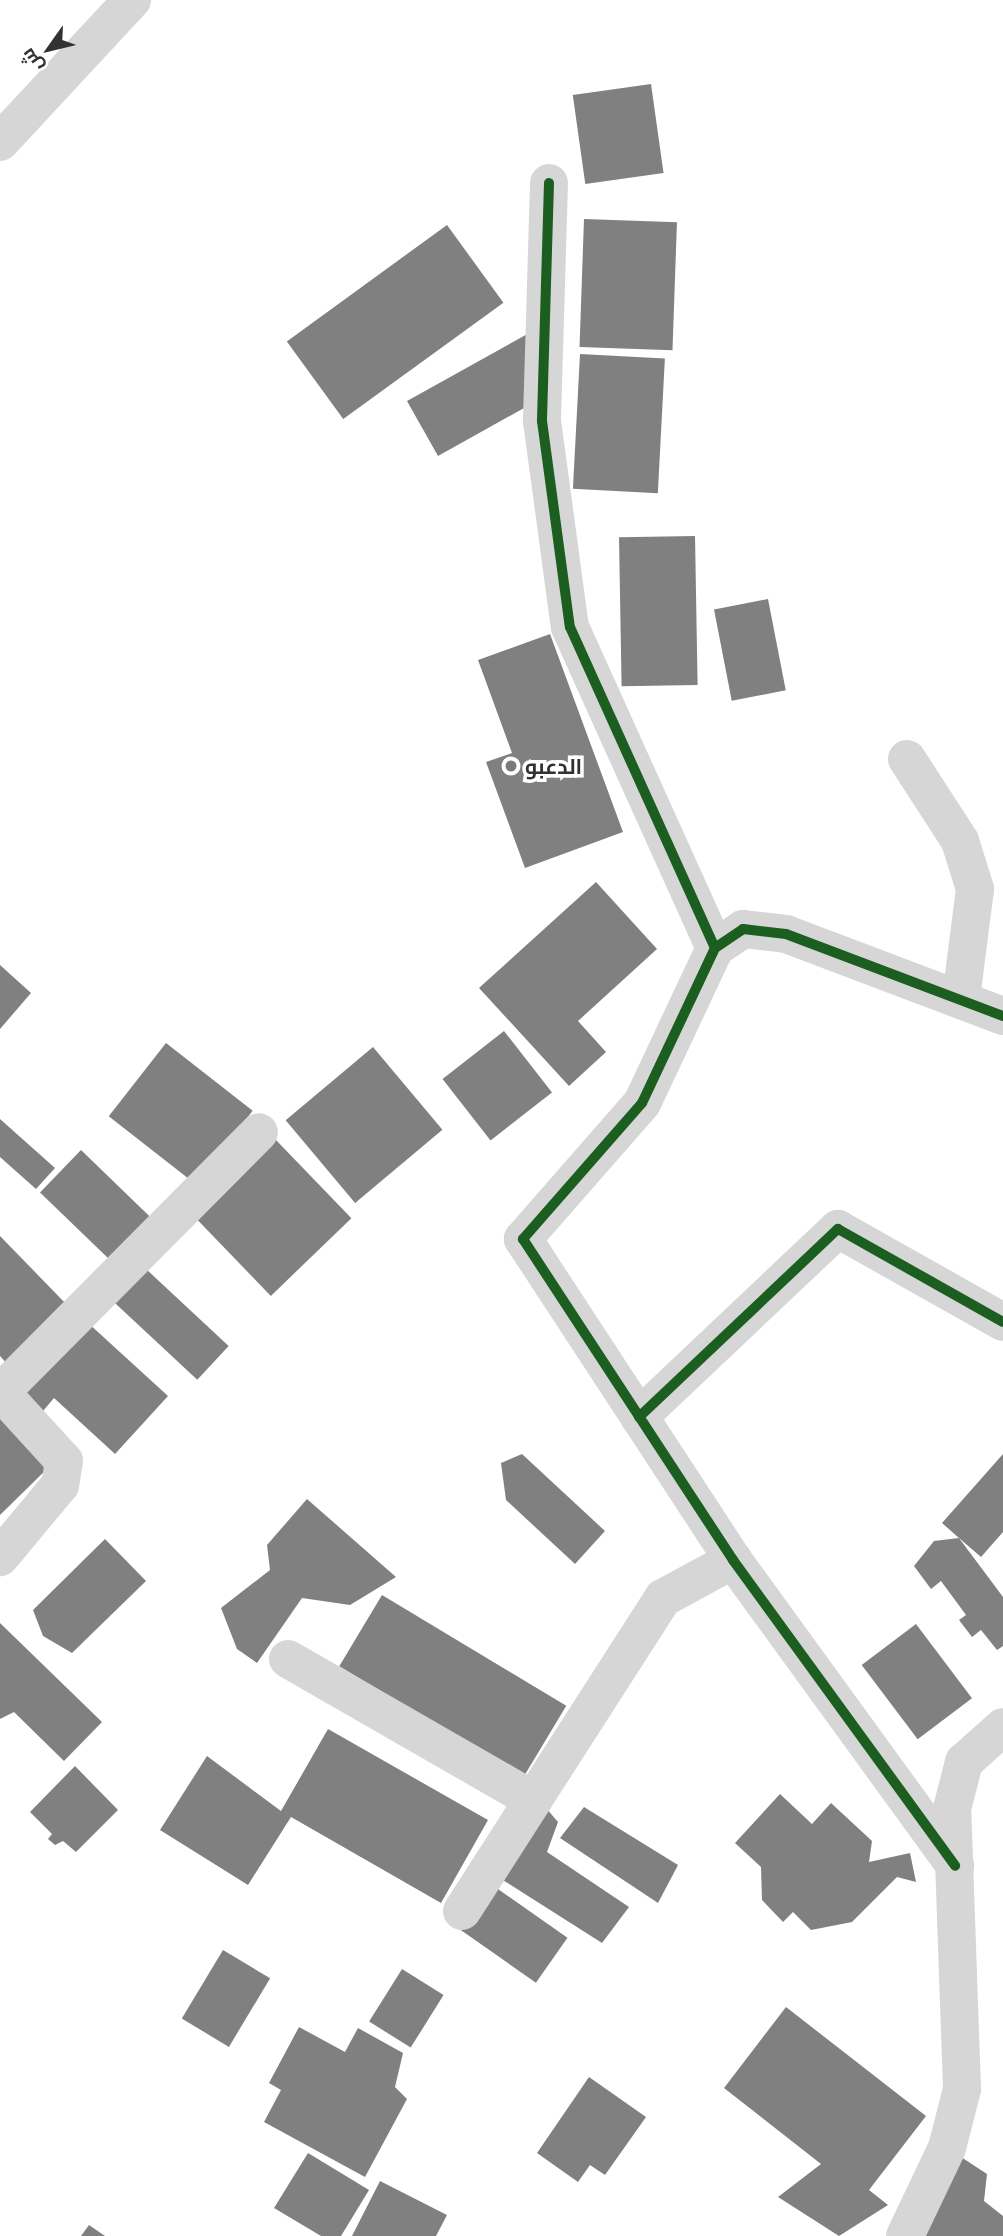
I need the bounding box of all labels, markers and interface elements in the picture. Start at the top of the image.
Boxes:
north arrow [14,14,84,84]
text: ش [15,44,48,78]
place label: الدعبو [525,753,582,779]
marker: الدعبو [503,758,519,774]

